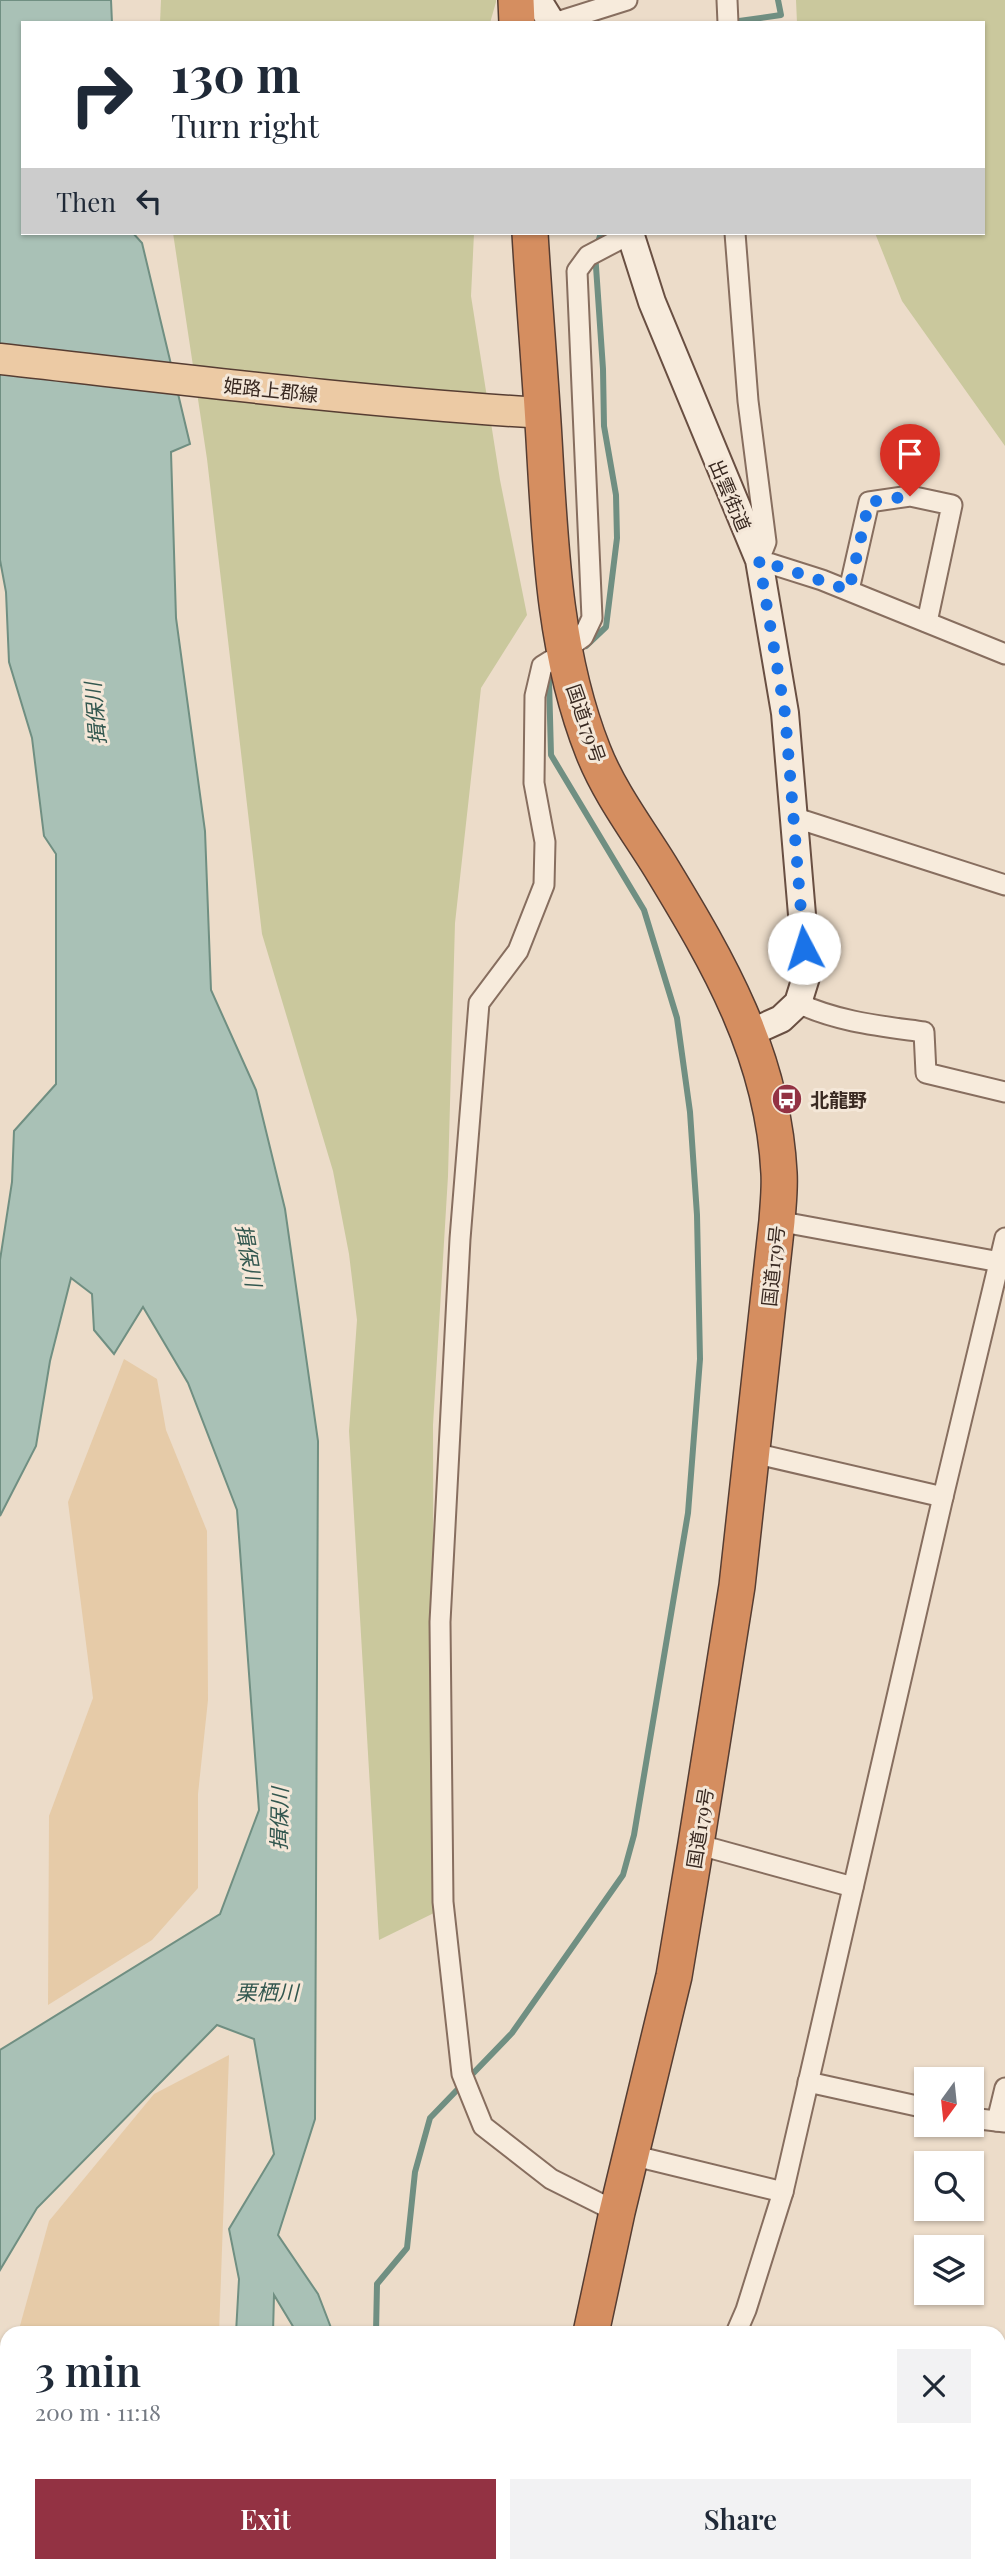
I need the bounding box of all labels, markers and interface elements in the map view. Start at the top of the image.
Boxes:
text: 130 m [171,40,301,105]
icon: right [56,49,147,140]
text: Turn right [171,103,319,146]
icon: left [130,182,168,220]
text: Then [56,184,116,219]
street label: 姫路上郡線 [222,371,320,407]
pin [880,424,940,496]
icon: arrive [891,435,929,473]
street label: 出雲街道 [704,455,758,535]
water label: 揖保川 [77,679,111,747]
street label: 国道179号 [561,680,613,766]
position arrow [767,911,841,985]
bus stop icon: 北龍野 [770,1082,804,1116]
place label: 北龍野 [810,1086,867,1112]
water label: 揖保川 [231,1222,270,1290]
street label: 国道179号 [755,1224,789,1308]
water label: 揖保川 [263,1785,293,1851]
street label: 国道179号 [680,1786,718,1870]
water label: 栗栖川 [236,1977,300,2005]
north arrow [914,2067,984,2137]
map controls [914,2067,984,2305]
button: search [914,2151,984,2221]
button: layers [914,2235,984,2305]
text: 3 min [35,2342,141,2398]
button: close [897,2349,971,2423]
text: 200 m · 11:18 [35,2396,161,2427]
button: Exit [35,2479,496,2559]
button: Share [510,2479,971,2559]

